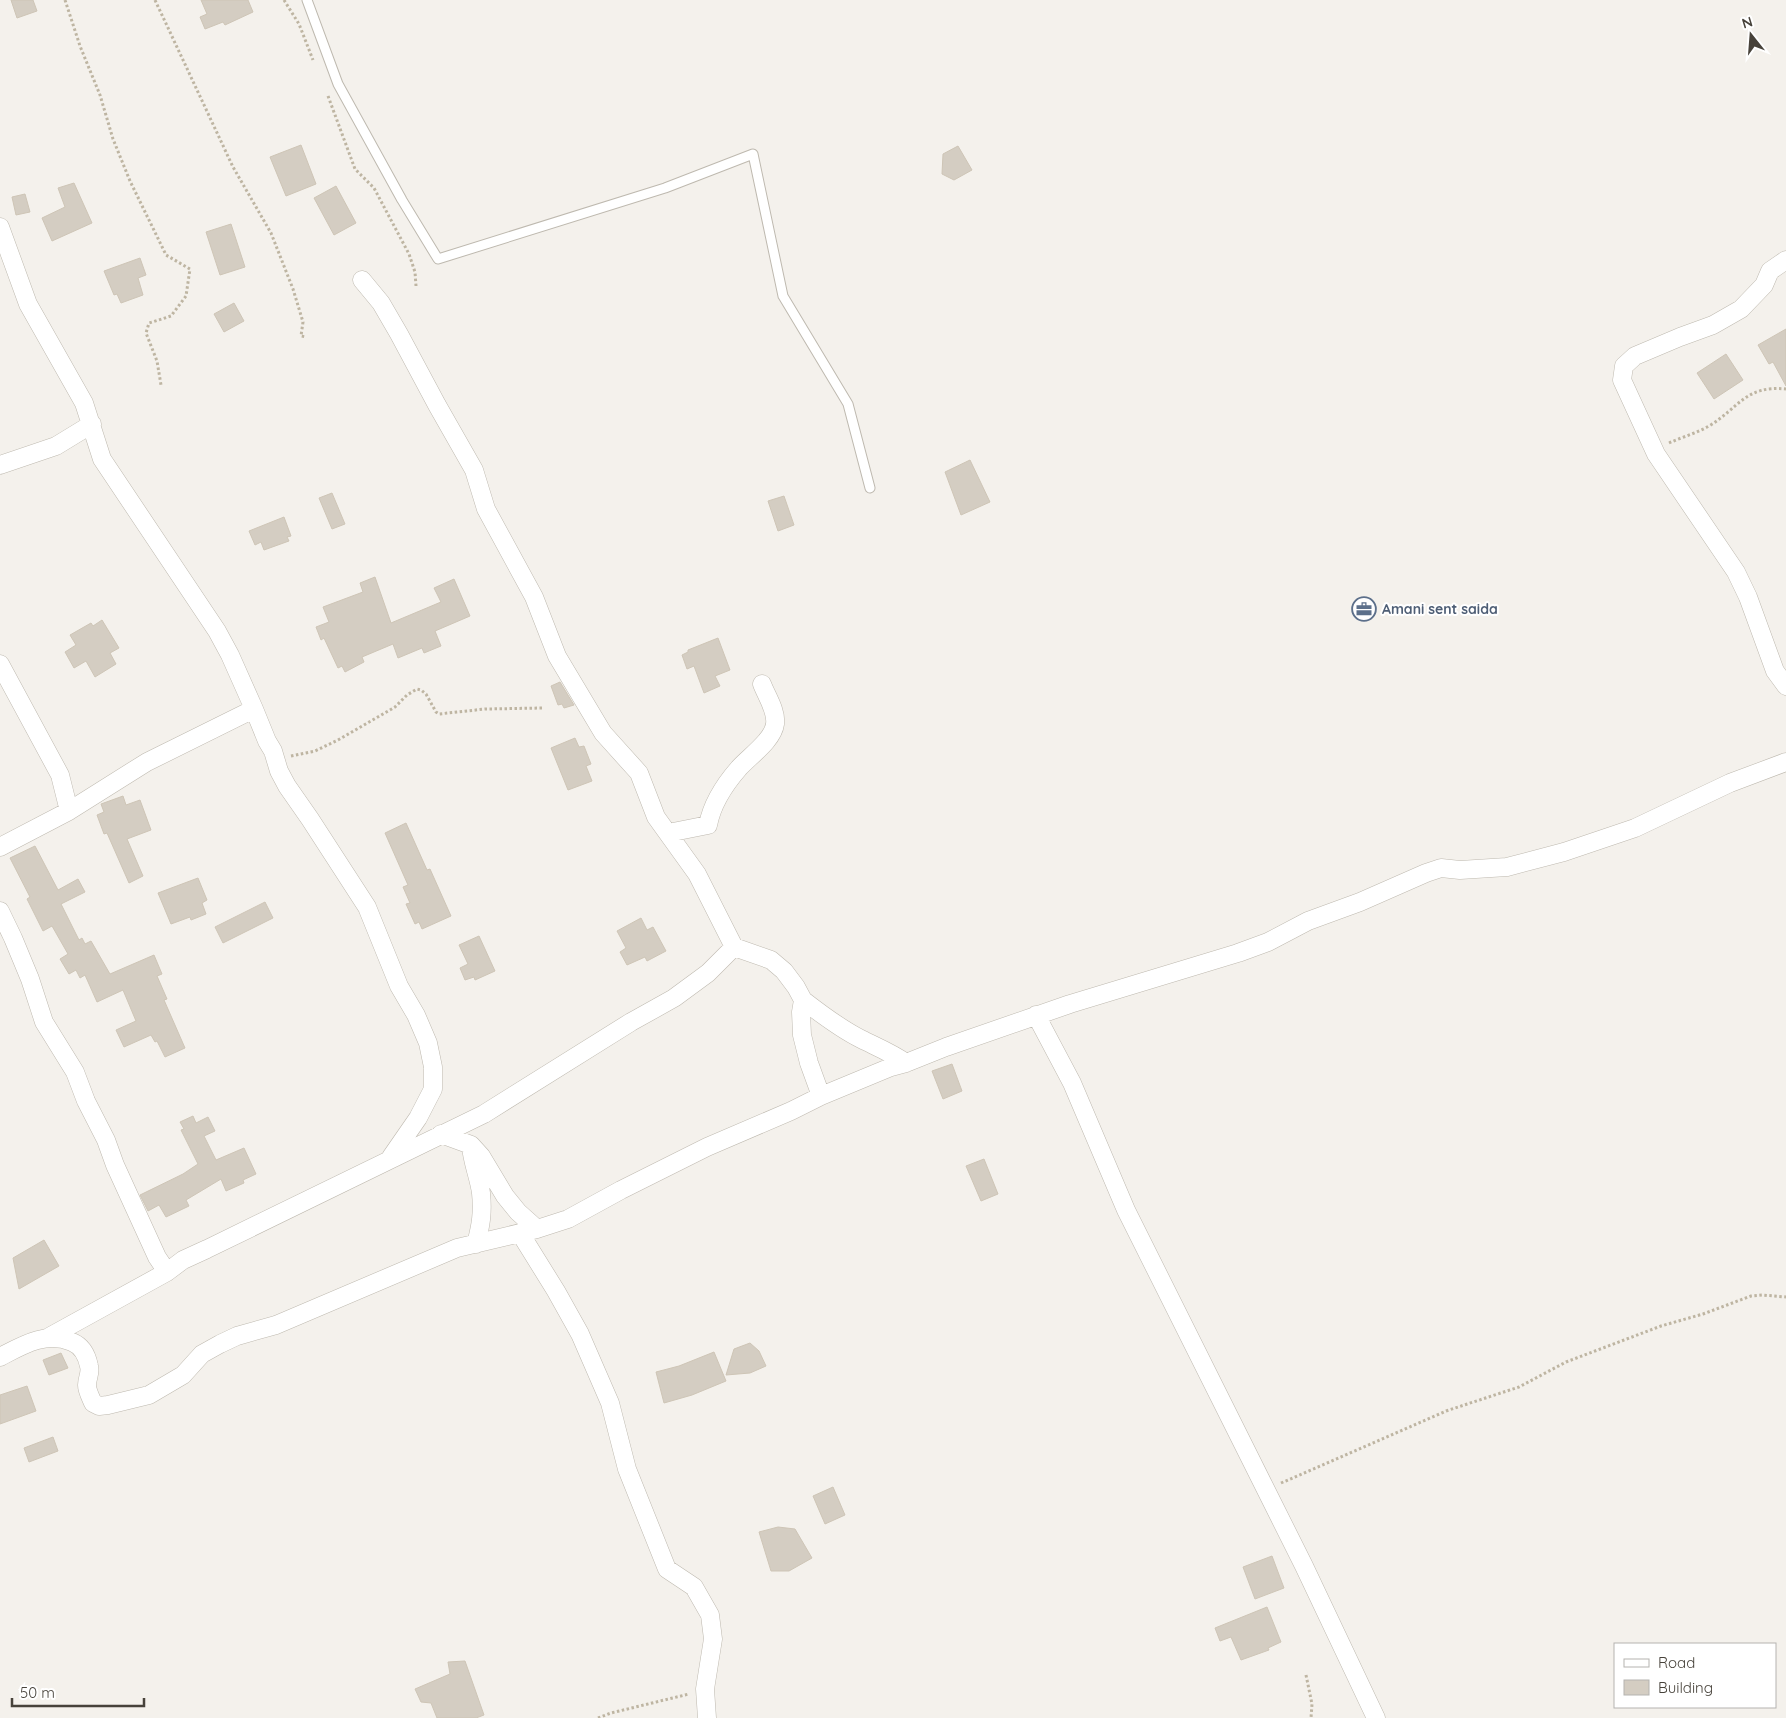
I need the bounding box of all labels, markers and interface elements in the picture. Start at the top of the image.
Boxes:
north arrow [1726,10,1776,60]
text: N [1740,12,1755,33]
office icon: Amani sent saida [1351,596,1377,622]
place label: Amani sent saida [1382,600,1498,618]
legend [1614,1643,1776,1708]
text: Road [1658,1653,1695,1672]
scale bar [12,1676,145,1708]
text: Building [1658,1678,1713,1697]
text: 50 m [20,1683,55,1702]

